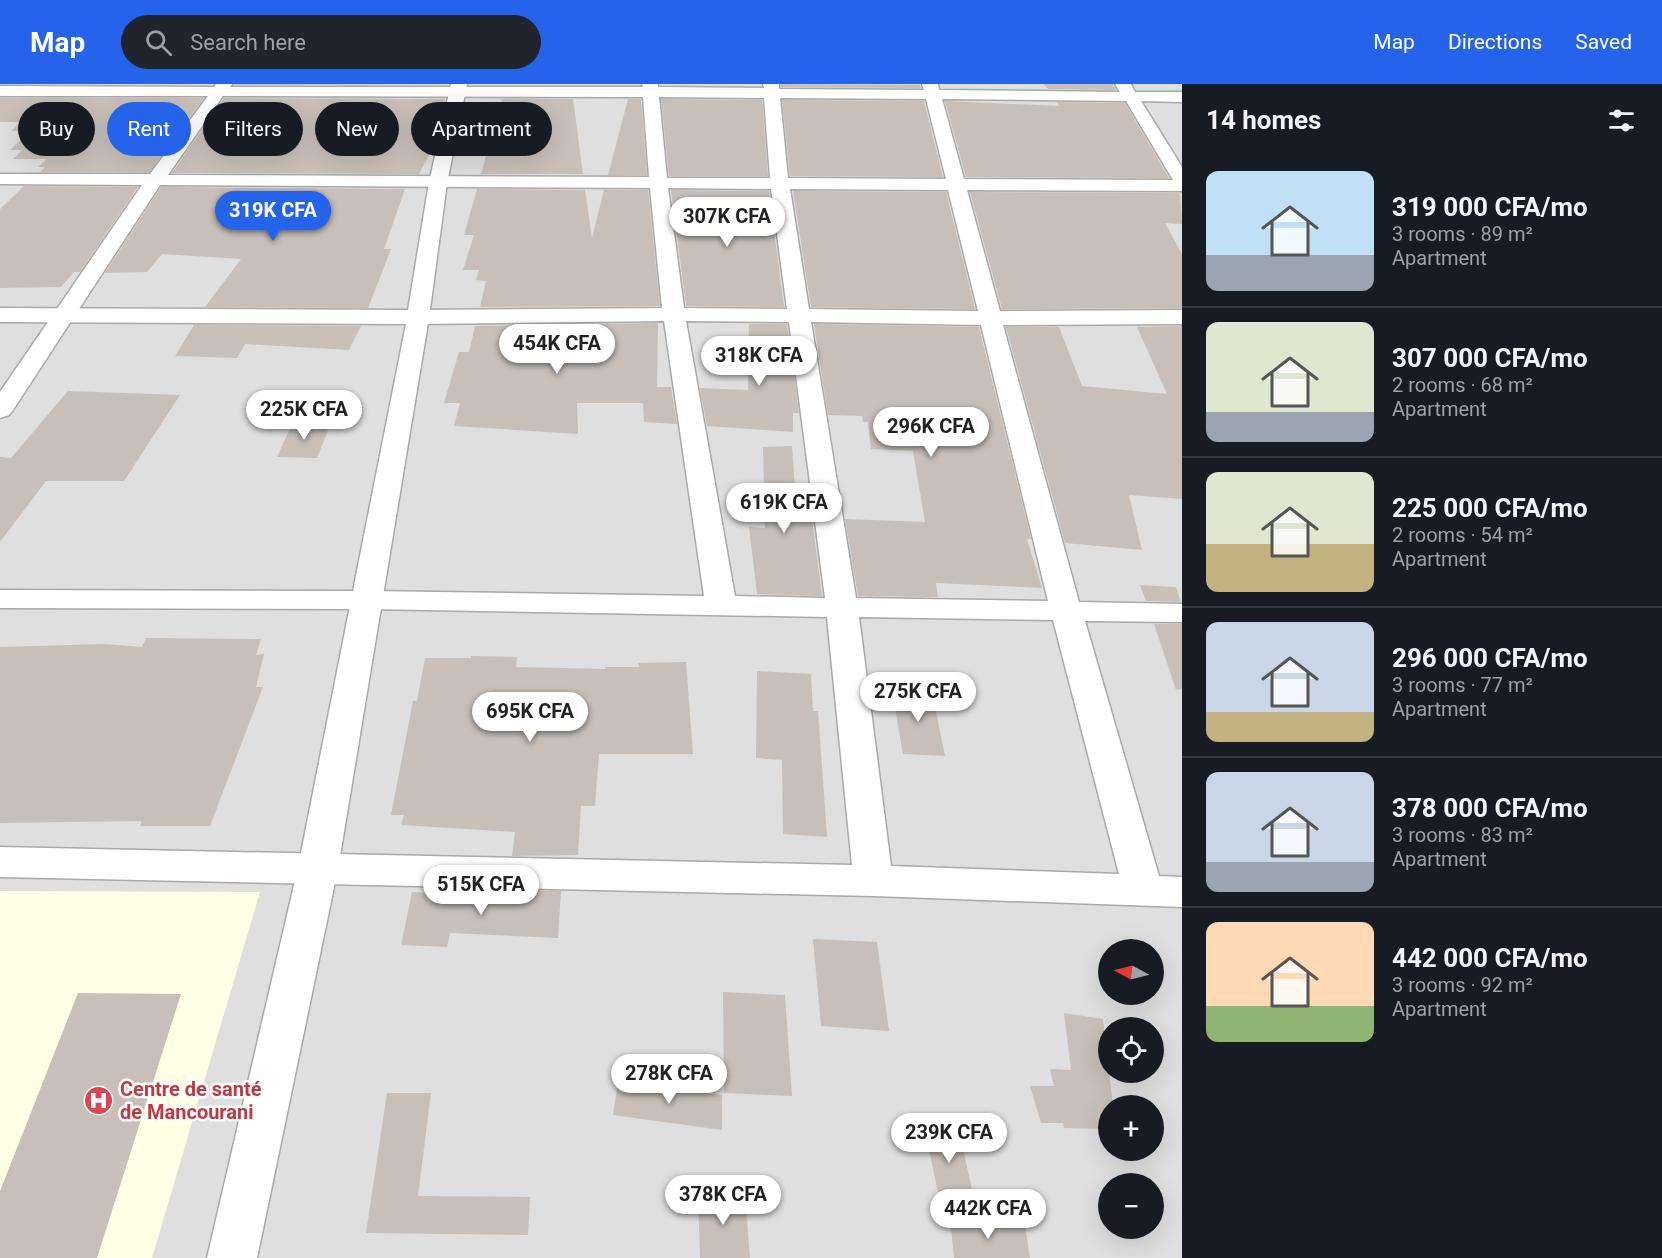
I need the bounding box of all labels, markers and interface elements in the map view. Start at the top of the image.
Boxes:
search box [121,15,541,69]
text: Map [30,26,85,59]
icon: search [142,26,175,59]
text: Search here [190,30,306,55]
text: Map [1373,30,1415,54]
text: Directions [1448,30,1542,54]
text: Saved [1575,30,1632,54]
chip: Buy [18,102,95,156]
chip: Rent [107,102,191,156]
chip: Filters [203,102,303,156]
chip: New [315,102,399,156]
chip: Apartment [411,102,552,156]
icon: filters [1605,104,1638,137]
text: 14 homes [1206,105,1321,135]
pin: 319K CFA [211,191,335,242]
text: 319 000 CFA/mo [1392,192,1588,222]
icon: home [1254,195,1326,267]
pin: 307K CFA [665,197,789,248]
text: 319K CFA [229,198,317,222]
text: 307K CFA [683,204,771,228]
text: 3 rooms · 89 m² [1392,222,1533,246]
text: Apartment [1392,246,1487,270]
pin: 454K CFA [495,324,619,375]
text: 454K CFA [513,331,601,355]
pin: 318K CFA [697,336,821,387]
text: 318K CFA [715,343,803,367]
text: 307 000 CFA/mo [1392,343,1588,373]
icon: home [1254,346,1326,418]
text: 2 rooms · 68 m² [1392,373,1533,397]
pin: 225K CFA [242,390,366,441]
text: 225K CFA [260,397,348,421]
text: Apartment [1392,397,1487,421]
pin: 296K CFA [869,407,993,458]
text: 296K CFA [887,414,975,438]
pin: 619K CFA [722,483,846,534]
text: 619K CFA [740,490,828,514]
text: 225 000 CFA/mo [1392,493,1588,523]
icon: home [1254,496,1326,568]
text: 2 rooms · 54 m² [1392,523,1533,547]
text: Apartment [1392,547,1487,571]
text: 296 000 CFA/mo [1392,643,1588,673]
icon: home [1254,646,1326,718]
pin: 275K CFA [856,672,980,723]
text: 3 rooms · 77 m² [1392,673,1533,697]
text: 275K CFA [874,679,962,703]
pin: 695K CFA [468,692,592,743]
text: Apartment [1392,697,1487,721]
text: 695K CFA [486,699,574,723]
text: 378 000 CFA/mo [1392,793,1588,823]
icon: home [1254,796,1326,868]
text: 3 rooms · 83 m² [1392,823,1533,847]
text: Apartment [1392,847,1487,871]
pin: 515K CFA [419,865,543,916]
text: 515K CFA [437,872,525,896]
north arrow [1098,939,1164,1005]
map controls [1098,939,1164,1239]
text: 442 000 CFA/mo [1392,943,1588,973]
icon: home [1254,946,1326,1018]
text: 3 rooms · 92 m² [1392,973,1533,997]
text: Apartment [1392,997,1487,1021]
button: locate [1098,1017,1164,1083]
pin: 278K CFA [607,1054,731,1105]
text: 278K CFA [625,1061,713,1085]
place label: Centre de santé de Mancourani [120,1077,262,1124]
hospital icon: Centre de santé de Mancourani [83,1084,115,1116]
button: + [1098,1095,1164,1161]
pin: 239K CFA [887,1113,1011,1164]
text: 239K CFA [905,1120,993,1144]
button: − [1098,1173,1164,1239]
pin: 378K CFA [661,1175,785,1226]
text: 378K CFA [679,1182,767,1206]
pin: 442K CFA [926,1189,1050,1240]
text: 442K CFA [944,1196,1032,1220]

